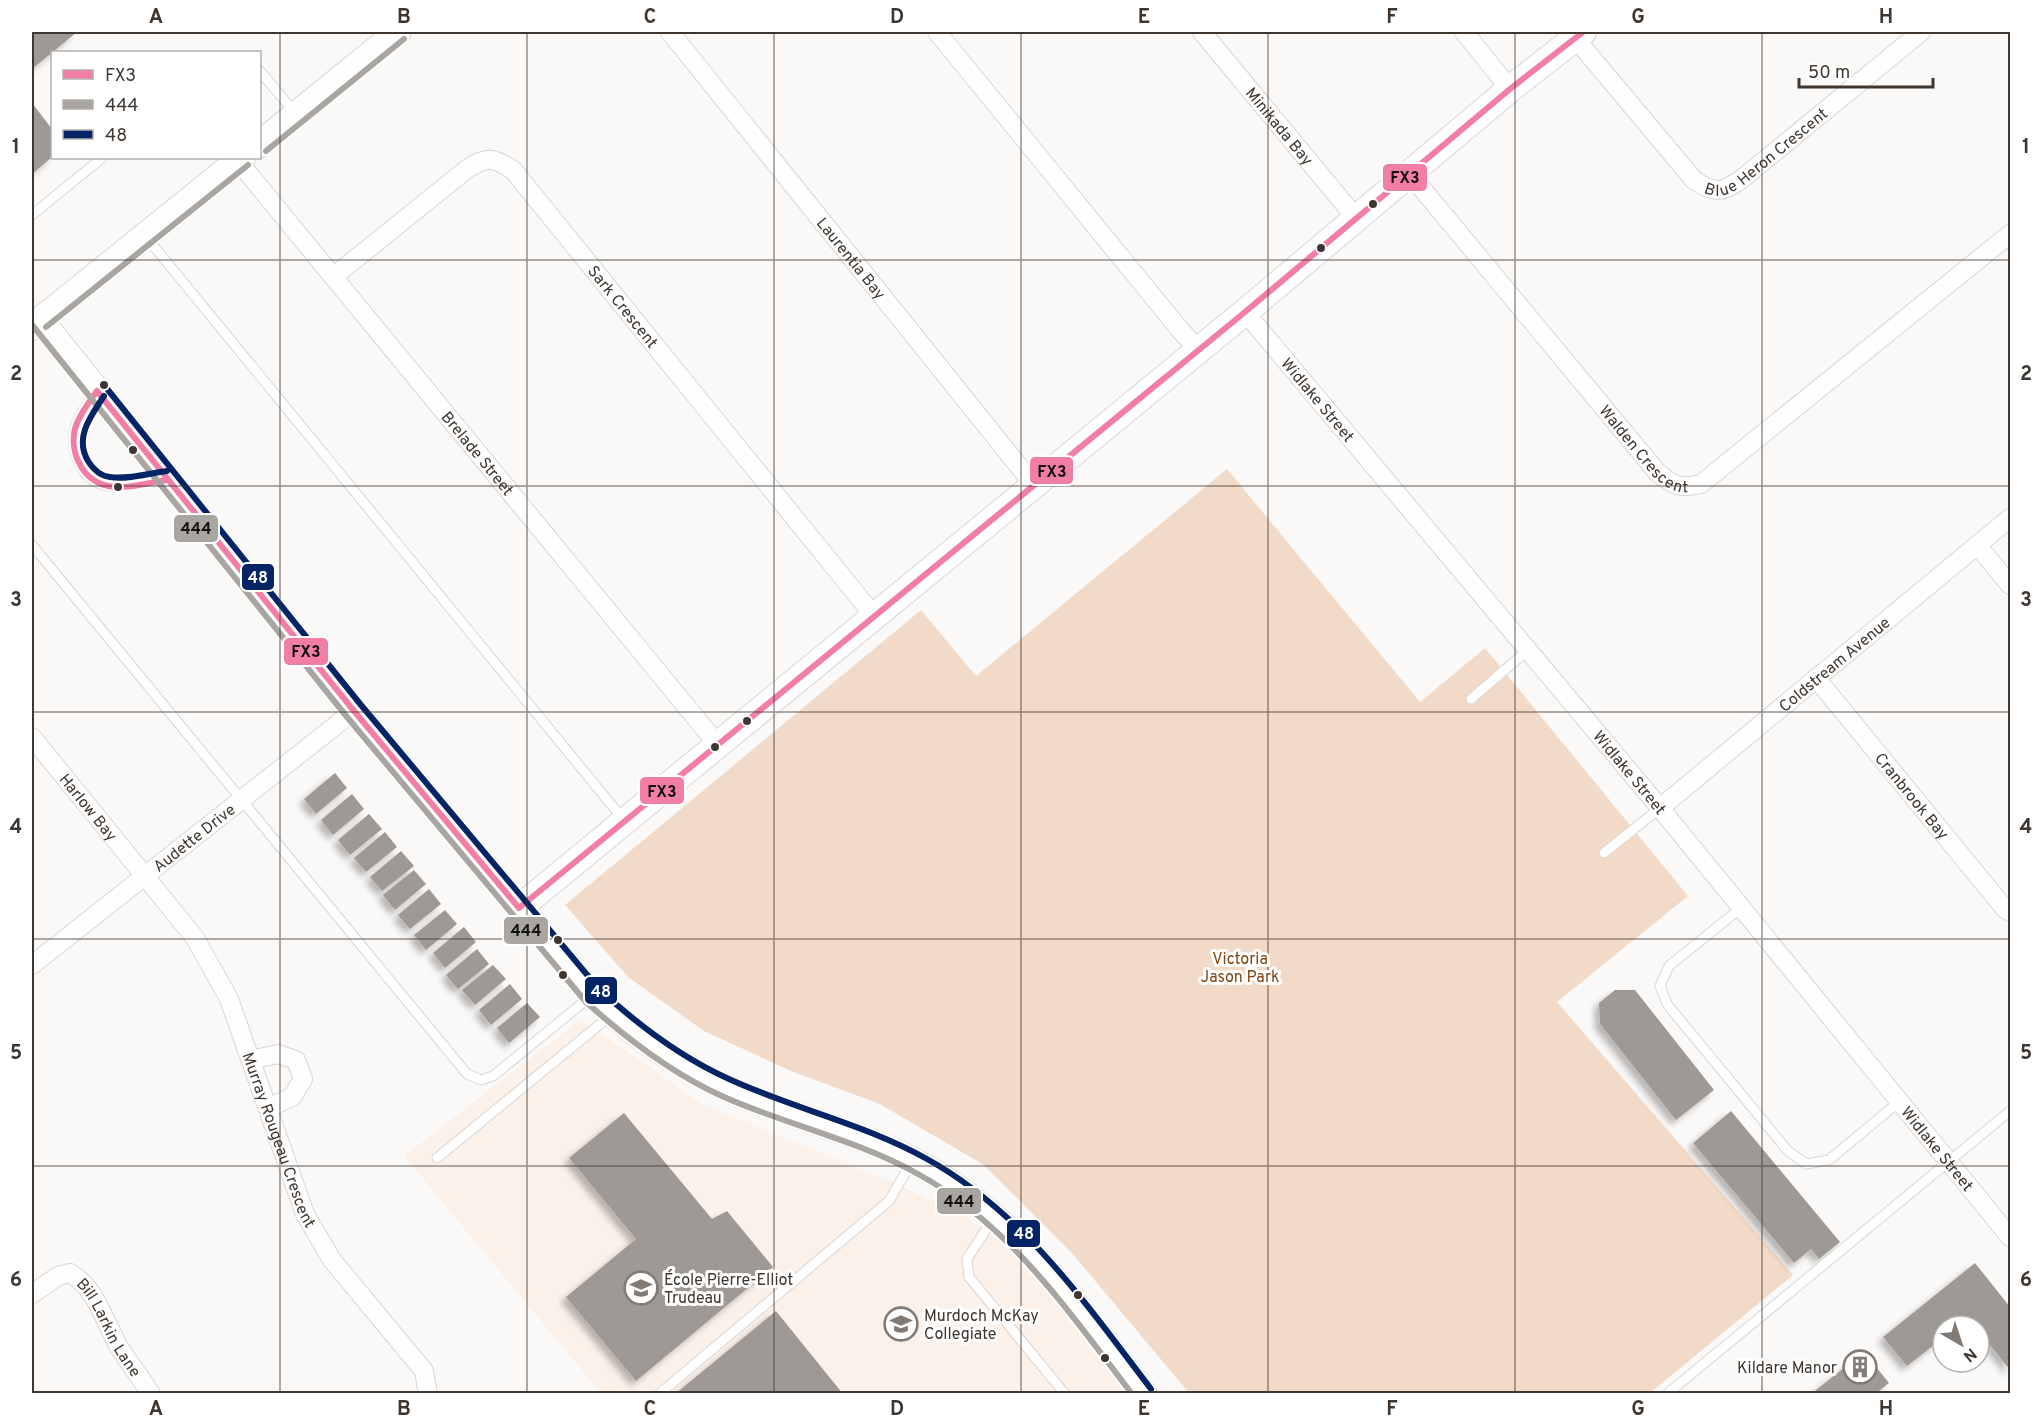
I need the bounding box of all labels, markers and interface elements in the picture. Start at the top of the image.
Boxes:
text: A [149,5,163,31]
text: B [397,5,411,31]
text: C [644,5,656,31]
text: D [890,5,904,31]
text: E [1138,5,1150,31]
text: F [1386,5,1398,31]
text: G [1631,5,1645,31]
text: H [1879,5,1893,31]
legend [51,51,261,159]
scale bar [1799,51,1932,89]
text: 50 m [1808,62,1850,85]
text: FX3 [105,65,136,88]
street label: Minikada Bay [1240,84,1316,170]
text: 444 [105,95,139,118]
street label: Blue Heron Crescent [1702,105,1833,202]
text: 48 [105,125,127,148]
text: 1 [12,135,20,161]
text: 1 [2022,135,2030,161]
line badge: FX3 [1382,163,1428,192]
text: FX3 [1390,169,1420,189]
unlabelled marker [1367,198,1379,210]
street label: Laurentia Bay [811,214,889,304]
unlabelled marker [1315,242,1327,254]
street label: Sark Crescent [582,262,661,353]
street label: Widlake Street [1276,355,1358,447]
text: 2 [10,362,22,388]
text: 2 [2020,362,2032,388]
unlabelled marker [98,379,110,391]
street label: Walden Crescent [1594,402,1688,498]
street label: Brelade Street [436,408,517,501]
unlabelled marker [127,444,139,456]
line badge: FX3 [1029,456,1074,485]
text: FX3 [1037,463,1067,483]
unlabelled marker [112,481,124,493]
line badge: 444 [173,514,219,543]
text: 444 [181,520,211,540]
line badge: 48 [241,563,275,591]
text: 48 [248,569,268,589]
text: 3 [10,588,22,614]
text: 3 [2020,588,2032,614]
street label: Coldstream Avenue [1776,613,1895,717]
line badge: FX3 [283,637,329,666]
text: FX3 [291,643,321,663]
unlabelled marker [741,715,753,727]
street label: Widlake Street [1588,727,1669,820]
unlabelled marker [709,741,721,753]
street label: Cranbrook Bay [1869,749,1952,844]
street label: Harlow Bay [54,770,120,846]
line badge: FX3 [639,776,685,805]
text: FX3 [647,783,677,803]
street label: Audette Drive [150,800,240,878]
text: 4 [10,815,22,841]
text: 4 [2020,815,2032,841]
line badge: 444 [503,916,549,945]
text: 444 [511,922,541,942]
unlabelled marker [552,934,564,946]
park label: Victoria Jason Park [1200,950,1280,988]
unlabelled marker [557,969,569,981]
line badge: 48 [584,976,618,1005]
text: 48 [591,983,611,1003]
text: 5 [10,1041,22,1067]
text: 5 [2020,1041,2032,1067]
street label: Murray Rougeau Crescent [237,1050,319,1232]
street label: Widlake Street [1896,1103,1977,1196]
line badge: 444 [936,1187,982,1215]
text: 444 [944,1193,974,1213]
line badge: 48 [1006,1219,1041,1248]
text: 48 [1014,1225,1034,1245]
text: 6 [10,1268,22,1294]
text: 6 [2020,1268,2032,1294]
place label: École Pierre-Elliot Trudeau [664,1269,793,1309]
school or university icon: École Pierre-Elliot Trudeau [623,1270,659,1306]
street label: Bill Larkin Lane [71,1275,145,1382]
unlabelled marker [1072,1289,1084,1301]
school or university icon: Murdoch McKay Collegiate [883,1306,919,1342]
place label: Murdoch McKay Collegiate [924,1307,1039,1345]
north arrow [1931,1314,1991,1374]
text: N [1958,1343,1980,1365]
building icon: Kildare Manor [1842,1349,1878,1385]
unlabelled marker [1099,1352,1111,1364]
place label: Kildare Manor [1737,1359,1837,1379]
text: A [149,1397,163,1423]
text: B [397,1397,411,1423]
text: C [644,1397,656,1423]
text: D [890,1397,904,1423]
text: E [1138,1397,1150,1423]
text: F [1386,1397,1398,1423]
text: G [1631,1397,1645,1423]
text: H [1879,1397,1893,1423]

